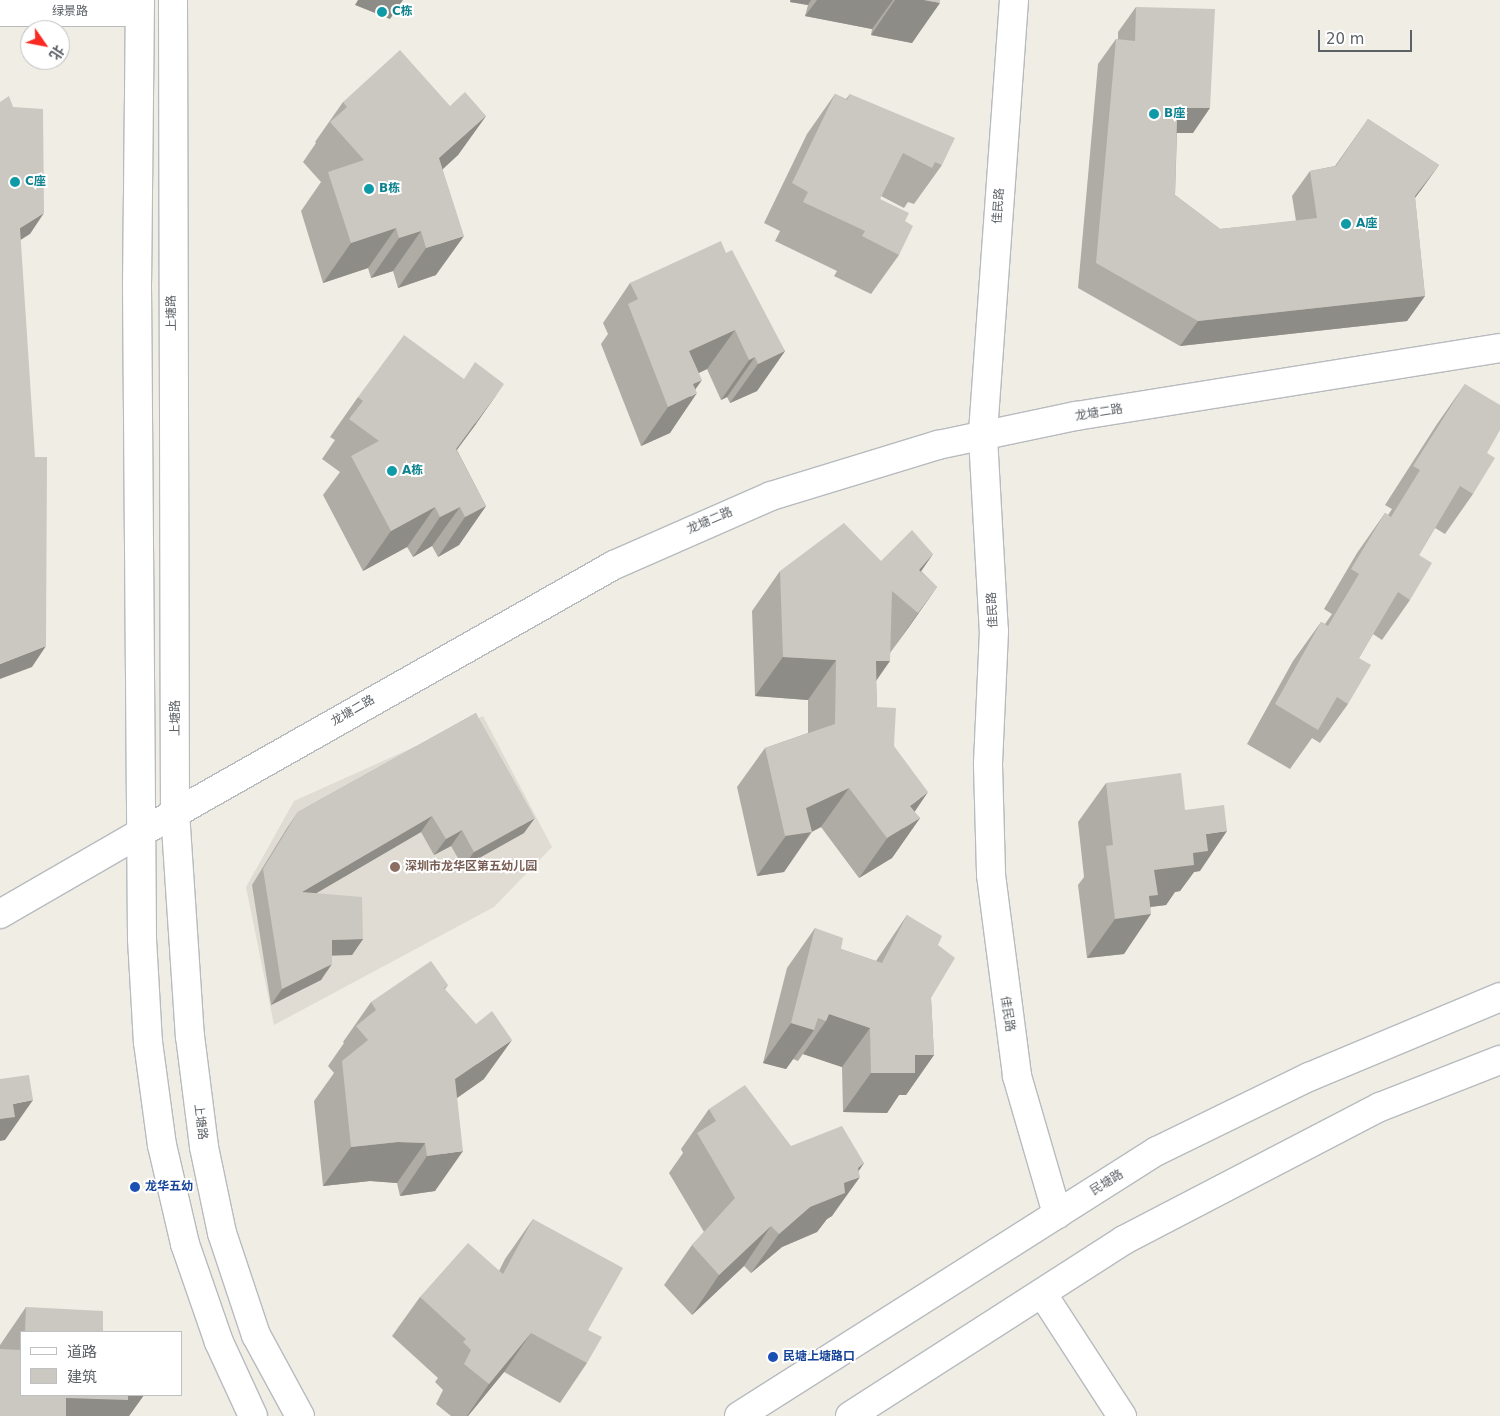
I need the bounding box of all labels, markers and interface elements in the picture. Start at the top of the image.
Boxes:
street label: 绿景路 [52,5,88,19]
place label: C栋 [392,5,413,19]
marker: C栋 [376,6,388,18]
north arrow [20,20,70,70]
scale bar [1320,20,1414,52]
text: 20 m [1326,30,1364,48]
text: 北 [46,42,67,63]
place label: B座 [1164,107,1185,121]
marker: B座 [1148,108,1160,120]
place label: C座 [25,175,46,189]
marker: C座 [9,176,21,188]
place label: B栋 [379,182,400,196]
marker: B栋 [363,183,375,195]
street label: 佳民路 [991,188,1007,224]
place label: A座 [1356,217,1377,231]
marker: A座 [1340,218,1352,230]
street label: 上塘路 [164,295,180,331]
street label: 龙塘二路 [1074,402,1124,424]
place label: A栋 [402,464,423,478]
marker: A栋 [386,465,398,477]
street label: 龙塘二路 [685,505,735,537]
street label: 佳民路 [985,592,1001,628]
street label: 龙塘二路 [329,693,377,729]
street label: 上塘路 [169,700,183,736]
place label: 深圳市龙华区第五幼儿园 [405,860,537,874]
marker: 深圳市龙华区第五幼儿园 [389,861,401,873]
street label: 佳民路 [997,995,1017,1033]
street label: 上塘路 [191,1103,209,1141]
street label: 民塘路 [1088,1167,1126,1199]
place label: 龙华五幼 [145,1180,193,1194]
marker: 龙华五幼 [129,1181,141,1193]
legend [20,1331,182,1396]
text: 道路 [67,1343,97,1361]
place label: 民塘上塘路口 [783,1350,855,1364]
marker: 民塘上塘路口 [767,1351,779,1363]
text: 建筑 [67,1368,97,1386]

